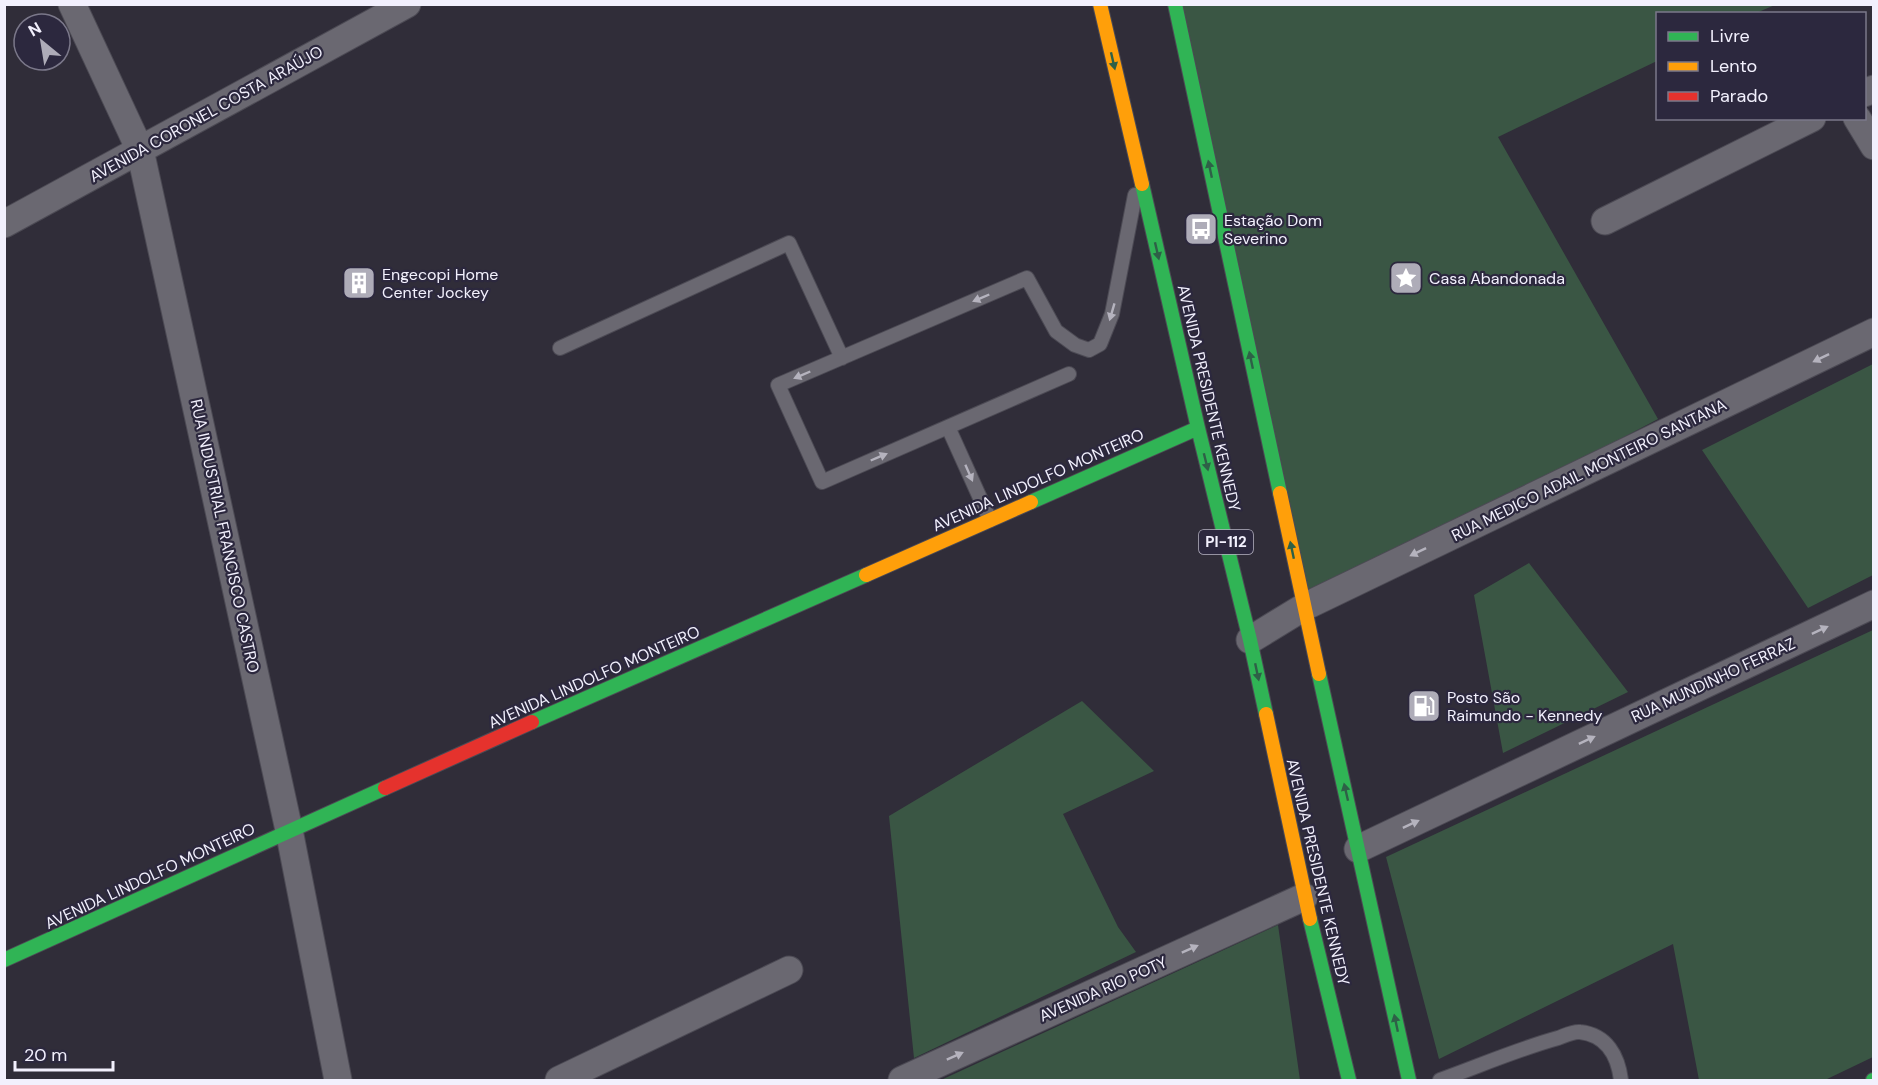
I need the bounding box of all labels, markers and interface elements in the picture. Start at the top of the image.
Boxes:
north arrow [12,12,72,72]
legend [1656,12,1866,120]
text: N [24,17,45,41]
text: Livre [1710,24,1750,48]
street label: AVENIDA CORONEL COSTA ARAÚJO [86,41,326,187]
one-way arrow [1109,52,1118,71]
text: Lento [1710,54,1757,78]
text: Parado [1710,84,1768,108]
one-way arrow [1205,159,1214,178]
place label: Estação Dom Severino [1224,210,1322,249]
bus stop icon: Estação Dom Severino [1183,211,1219,247]
one-way arrow [1153,242,1163,261]
place icon: Casa Abandonada [1388,260,1424,296]
place label: Engecopi Home Center Jockey [382,264,498,303]
building icon: Engecopi Home Center Jockey [341,265,377,301]
place label: Casa Abandonada [1429,268,1565,289]
street label: AVENIDA PRESIDENTE KENNEDY [1173,283,1245,513]
one-way arrow [973,293,990,302]
one-way arrow [1107,303,1116,321]
one-way arrow [1246,350,1255,369]
one-way arrow [1812,353,1829,362]
one-way arrow [793,370,811,380]
street label: RUA MEDICO ADAIL MONTEIRO SANTANA [1448,394,1730,546]
street label: RUA INDUSTRIAL FRANCISCO CASTRO [186,397,264,675]
street label: AVENIDA LINDOLFO MONTEIRO [929,424,1147,536]
one-way arrow [871,452,889,462]
one-way arrow [1202,453,1212,471]
one-way arrow [965,465,974,482]
road number: PI-112 [1199,530,1253,554]
one-way arrow [1287,540,1296,559]
one-way arrow [1410,548,1427,557]
street label: AVENIDA LINDOLFO MONTEIRO [485,621,703,733]
one-way arrow [1812,625,1829,634]
street label: RUA MUNDINHO FERRAZ [1628,633,1798,727]
one-way arrow [1253,662,1262,681]
place label: Posto São Raimundo - Kennedy [1447,687,1603,726]
fuel station icon: Posto São Raimundo - Kennedy [1406,688,1442,724]
one-way arrow [1579,736,1596,745]
street label: AVENIDA PRESIDENTE KENNEDY [1282,757,1354,987]
one-way arrow [1340,783,1350,801]
street label: AVENIDA LINDOLFO MONTEIRO [42,818,258,934]
one-way arrow [1403,819,1420,828]
one-way arrow [1181,944,1199,954]
street label: AVENIDA RIO POTY [1036,951,1170,1027]
one-way arrow [1391,1014,1401,1033]
scale bar [15,1034,112,1072]
text: 20 m [24,1043,67,1067]
one-way arrow [947,1052,964,1061]

